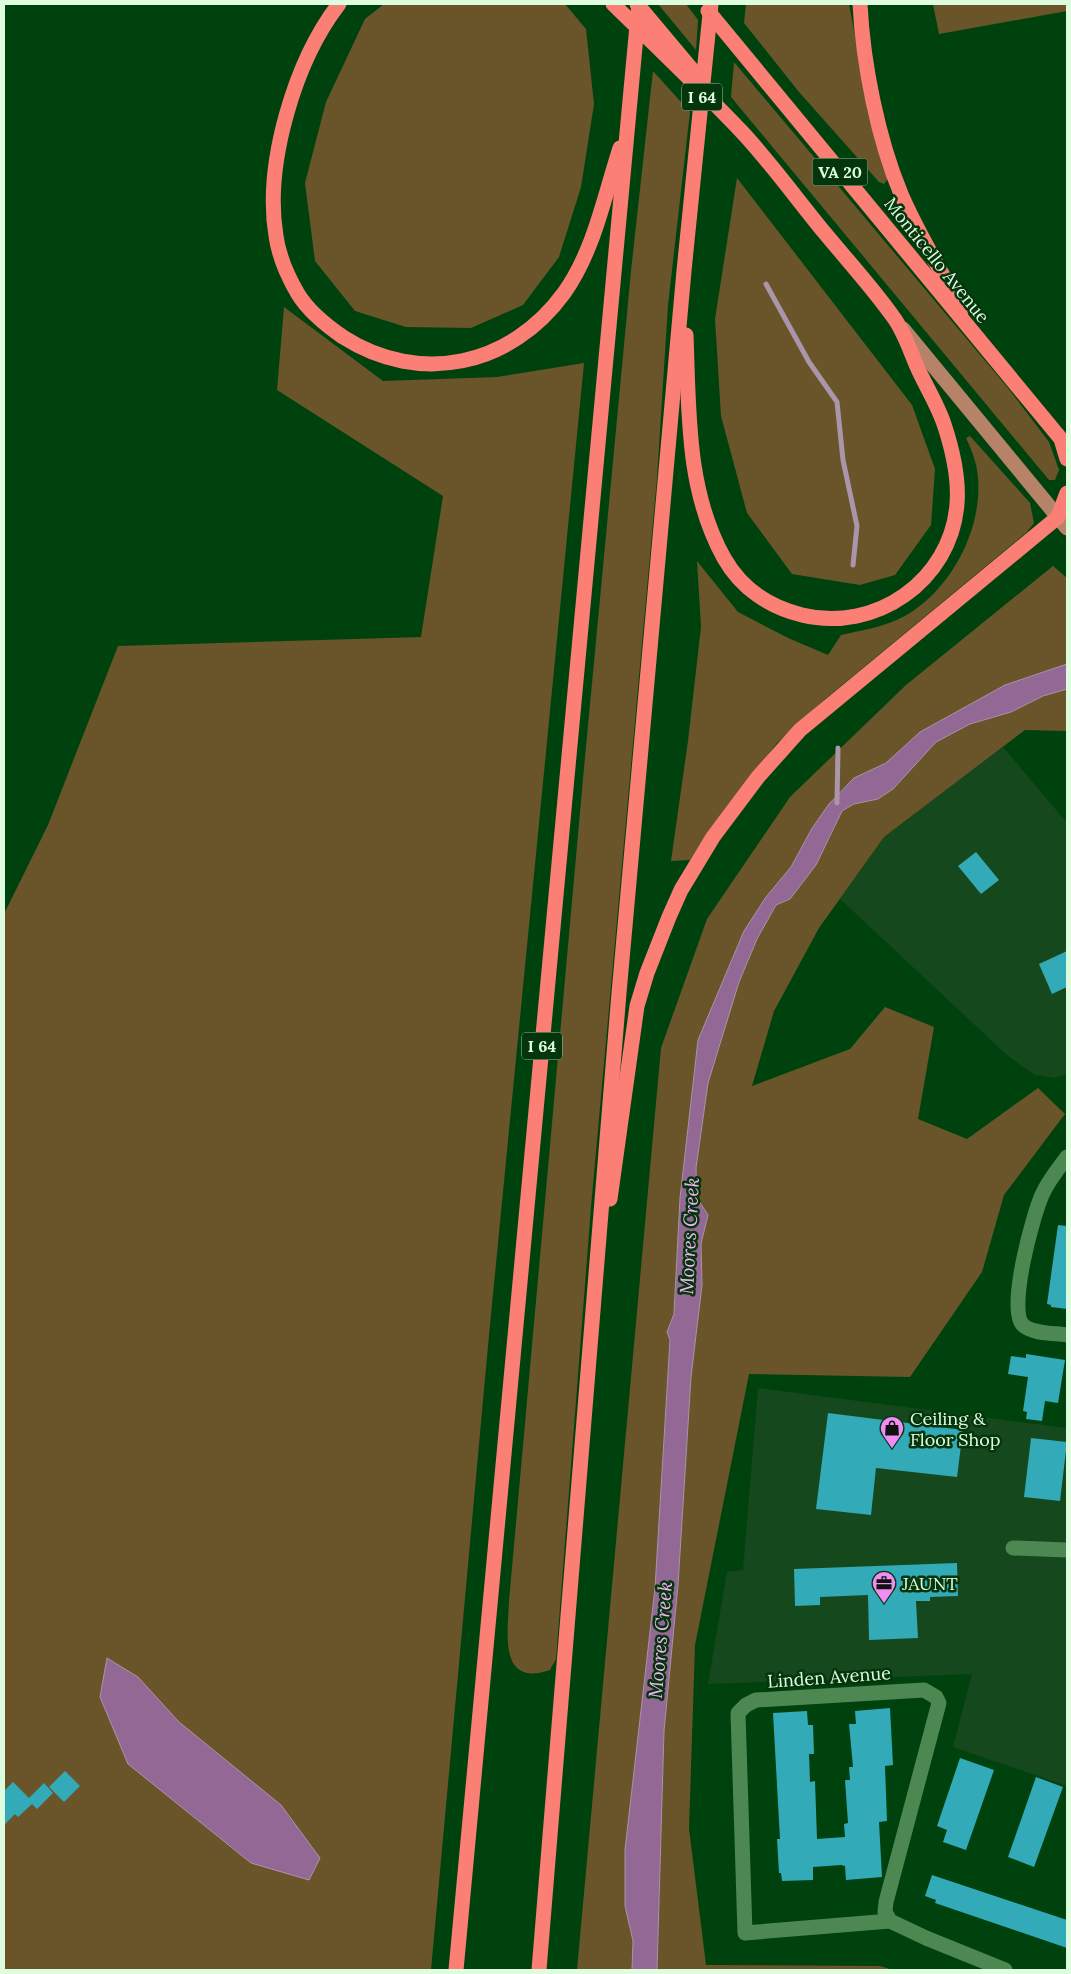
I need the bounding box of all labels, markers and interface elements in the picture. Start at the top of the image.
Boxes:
road number: I 64 [682,84,722,110]
road number: VA 20 [812,158,868,186]
street label: Monticello Avenue [879,192,995,328]
road number: I 64 [522,1032,562,1060]
water label: Moores Creek [674,1177,704,1295]
place label: Ceiling & Floor Shop [910,1407,1001,1451]
shop icon: Ceiling & Floor Shop [879,1415,905,1449]
office icon: JAUNT [871,1570,897,1604]
place label: JAUNT [901,1572,958,1595]
water label: Moores Creek [643,1581,677,1699]
street label: Linden Avenue [767,1661,892,1693]

